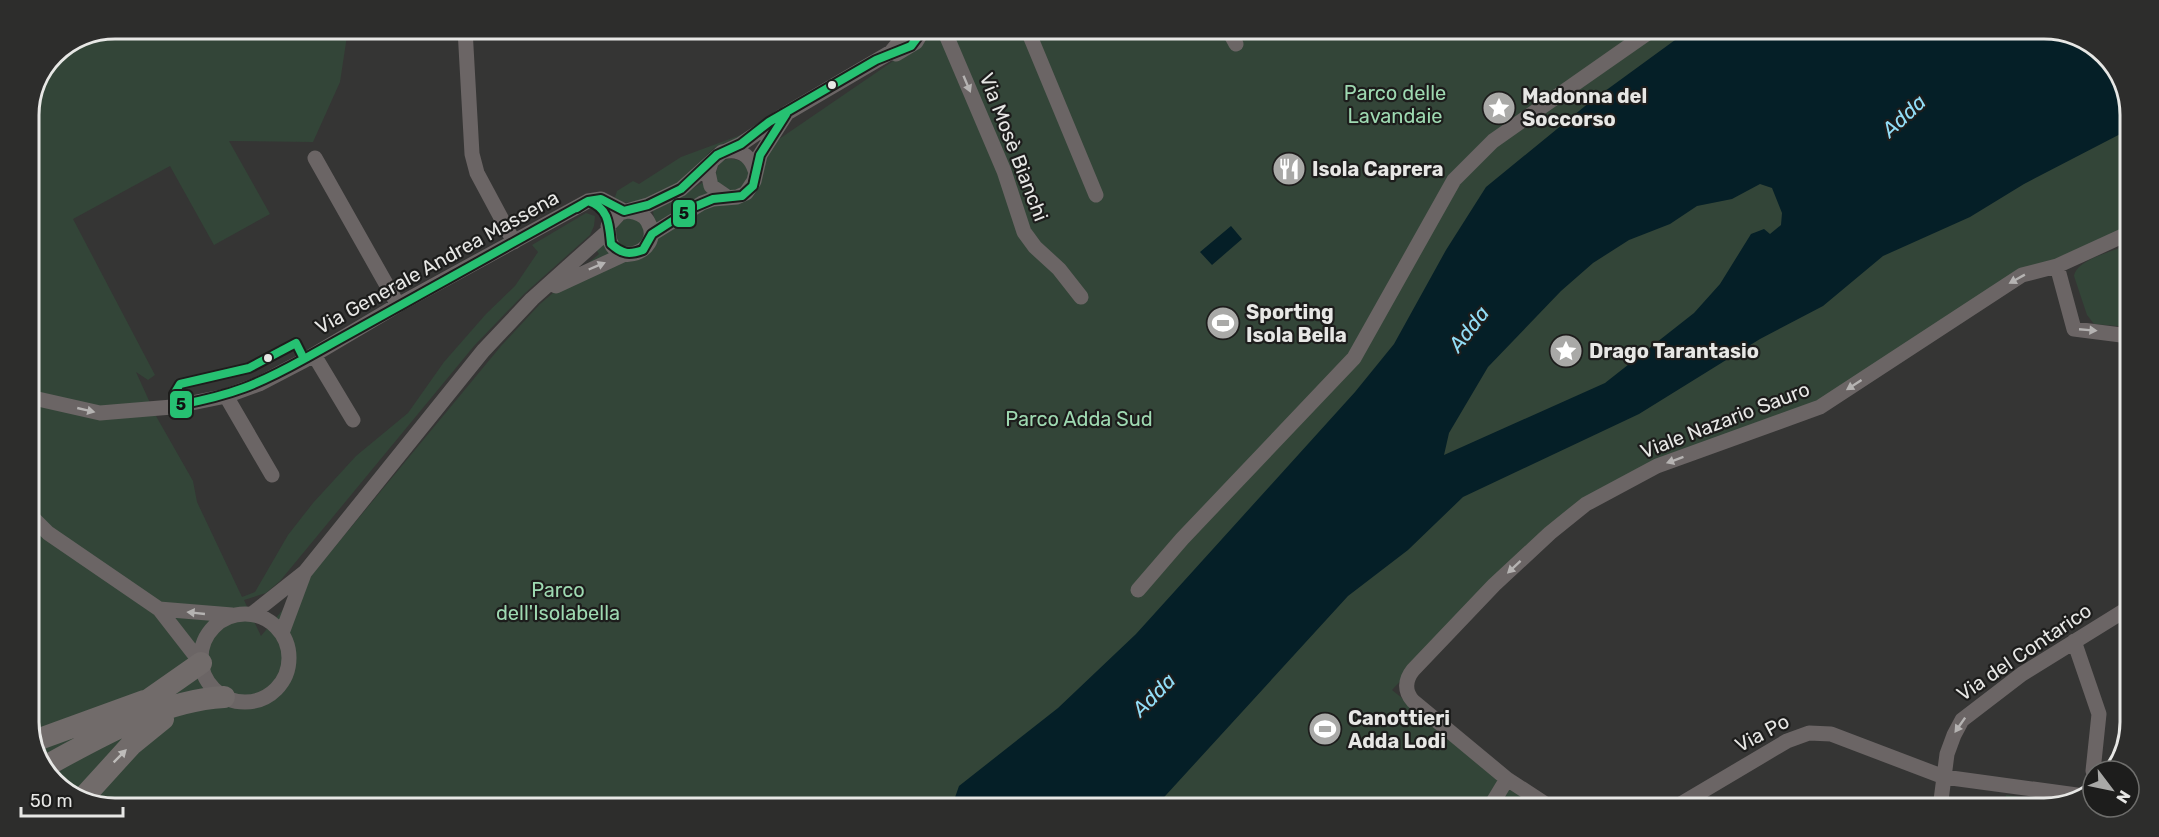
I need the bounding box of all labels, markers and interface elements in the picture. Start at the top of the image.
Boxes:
street label: Via Mosè Bianchi [975,69,1053,225]
one-way arrow [963,76,972,93]
unlabelled marker [826,79,838,91]
park label: Parco delle Lavandaie [1344,81,1446,128]
place label: Madonna del Soccorso [1522,84,1647,131]
water label: Adda [1876,89,1931,143]
place icon: Madonna del Soccorso [1481,90,1517,126]
restaurant icon: Isola Caprera [1271,151,1307,187]
place label: Isola Caprera [1312,157,1444,181]
street label: Via Generale Andrea Massena [311,185,563,339]
line badge: 5 [672,199,696,228]
text: 5 [679,204,689,223]
one-way arrow [588,261,606,271]
one-way arrow [2009,273,2025,284]
place label: Sporting Isola Bella [1246,300,1347,347]
water label: Adda [1442,301,1494,357]
sports icon: Sporting Isola Bella [1205,305,1241,341]
one-way arrow [2078,325,2097,335]
place icon: Drago Tarantasio [1548,333,1584,369]
place label: Drago Tarantasio [1589,339,1759,363]
unlabelled marker [262,352,274,364]
street label: Viale Nazario Sauro [1637,377,1813,463]
one-way arrow [1846,379,1862,390]
line badge: 5 [169,390,193,419]
text: 5 [176,395,186,414]
one-way arrow [77,405,95,415]
park label: Parco Adda Sud [1005,407,1153,431]
one-way arrow [1666,455,1684,465]
one-way arrow [1507,560,1522,573]
park label: Parco dell'Isolabella [496,578,620,625]
street label: Via del Contarico [1952,598,2096,706]
one-way arrow [186,608,205,618]
water label: Adda [1126,668,1181,722]
place label: Canottieri Adda Lodi [1348,706,1450,753]
street label: Via Po [1731,709,1793,757]
sports icon: Canottieri Adda Lodi [1307,711,1343,747]
one-way arrow [1954,716,1966,732]
one-way arrow [112,749,127,763]
north arrow [2081,759,2141,819]
scale bar [21,780,123,818]
text: N [2112,787,2134,807]
text: 50 m [30,790,73,812]

